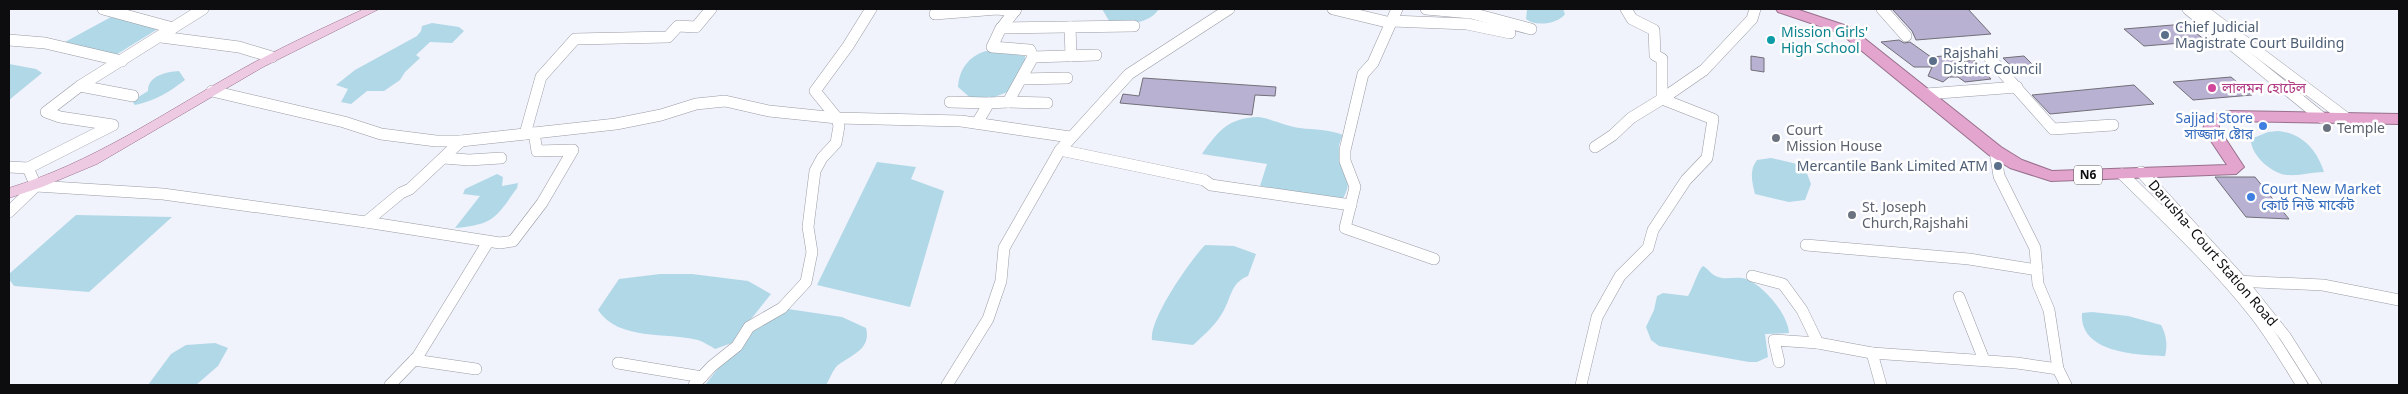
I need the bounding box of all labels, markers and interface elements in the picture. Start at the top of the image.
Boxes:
place label: Chief Judicial Magistrate Court Building [2175,17,2344,52]
place label: Mission Girls' High School [1781,22,1868,57]
marker: Chief Judicial Magistrate Court Building [2159,29,2171,41]
marker: Mission Girls' High School [1765,34,1777,46]
place label: Rajshahi District Council [1943,43,2042,78]
marker: Rajshahi District Council [1927,55,1939,67]
place label: লালমন হোটেল [2221,78,2307,97]
marker: লালমন হোটেল [2206,82,2218,94]
place label: Sajjad Store সাজ্জাদ ষ্টোর [2176,108,2254,143]
place label: Temple [2337,118,2385,137]
place label: Court Mission House [1786,120,1882,155]
marker: Sajjad Store সাজ্জাদ ষ্টোর [2257,120,2269,132]
marker: Temple [2321,122,2333,134]
marker: Court Mission House [1770,132,1782,144]
place label: Mercantile Bank Limited ATM [1797,156,1988,175]
marker: Mercantile Bank Limited ATM [1992,160,2004,172]
road number: N6 [2074,166,2102,184]
street label: Darusha- Court Station Road [2145,176,2282,330]
place label: Court New Market কোর্ট নিউ মার্কেট [2261,179,2381,214]
marker: Court New Market কোর্ট নিউ মার্কেট [2245,191,2257,203]
place label: St. Joseph Church,Rajshahi [1862,197,1968,232]
marker: St. Joseph Church,Rajshahi [1846,209,1858,221]

